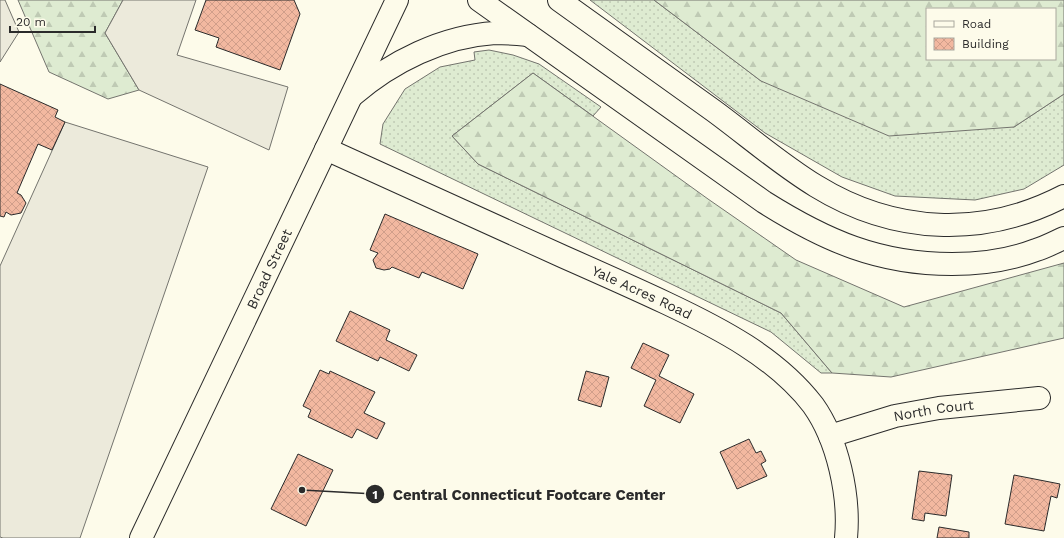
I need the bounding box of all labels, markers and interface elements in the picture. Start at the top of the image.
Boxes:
scale bar [10,8,95,34]
legend [926,8,1056,60]
text: 20 m [16,15,46,29]
text: Road [962,17,991,31]
text: Building [962,37,1009,51]
street label: Broad Street [243,226,295,312]
street label: Yale Acres Road [590,262,694,322]
street label: North Court [892,397,975,424]
callout: Central Connecticut Footcare Center [365,481,673,508]
text: Central Connecticut Footcare Center [393,486,666,504]
text: 1 [372,488,378,502]

